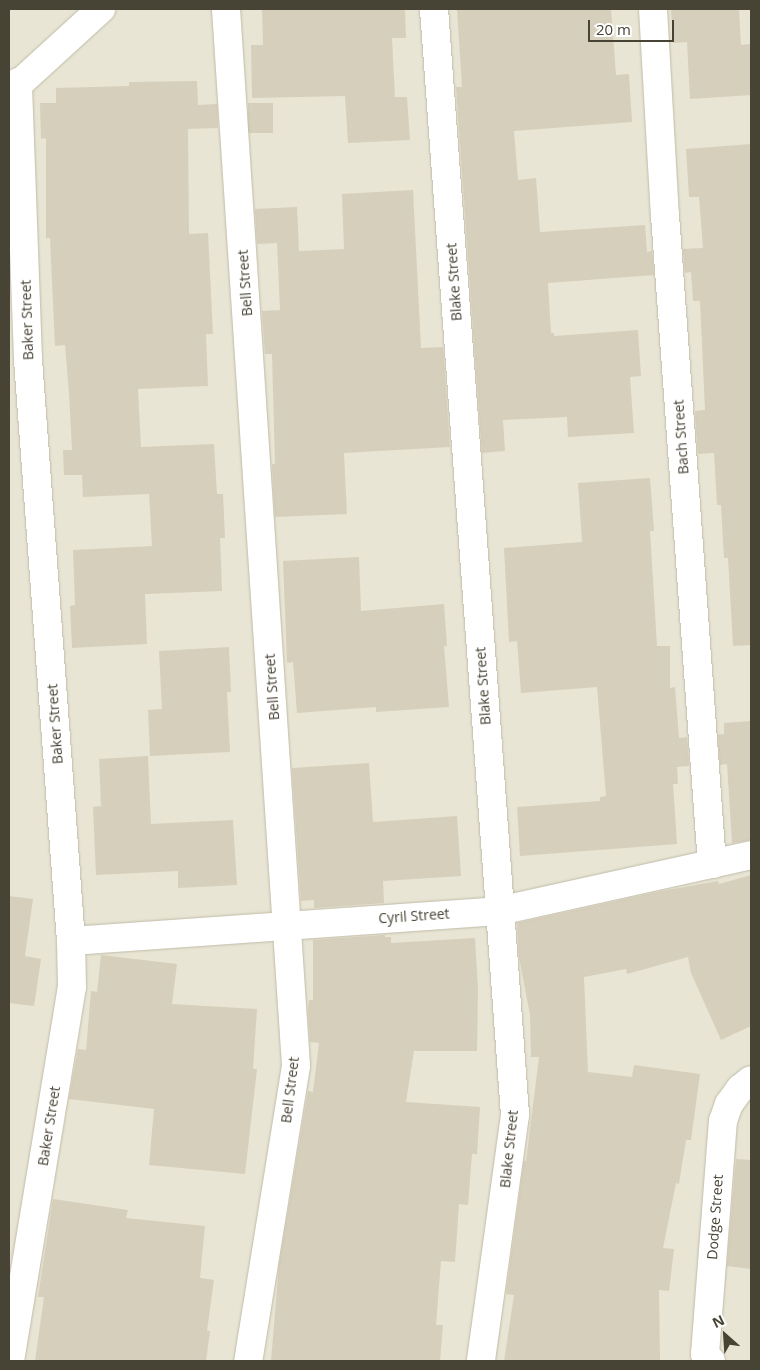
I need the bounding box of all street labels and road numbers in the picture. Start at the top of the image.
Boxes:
street label: Blake Street [443,242,465,322]
street label: Bell Street [234,249,256,317]
street label: Baker Street [17,279,37,361]
street label: Bach Street [670,399,692,475]
street label: Blake Street [472,646,494,726]
street label: Bell Street [261,653,283,721]
street label: Baker Street [44,683,66,765]
street label: Cyril Street [378,905,450,927]
street label: Bell Street [278,1056,302,1124]
street label: Baker Street [34,1085,64,1167]
street label: Blake Street [497,1109,521,1189]
street label: Dodge Street [704,1174,726,1260]

